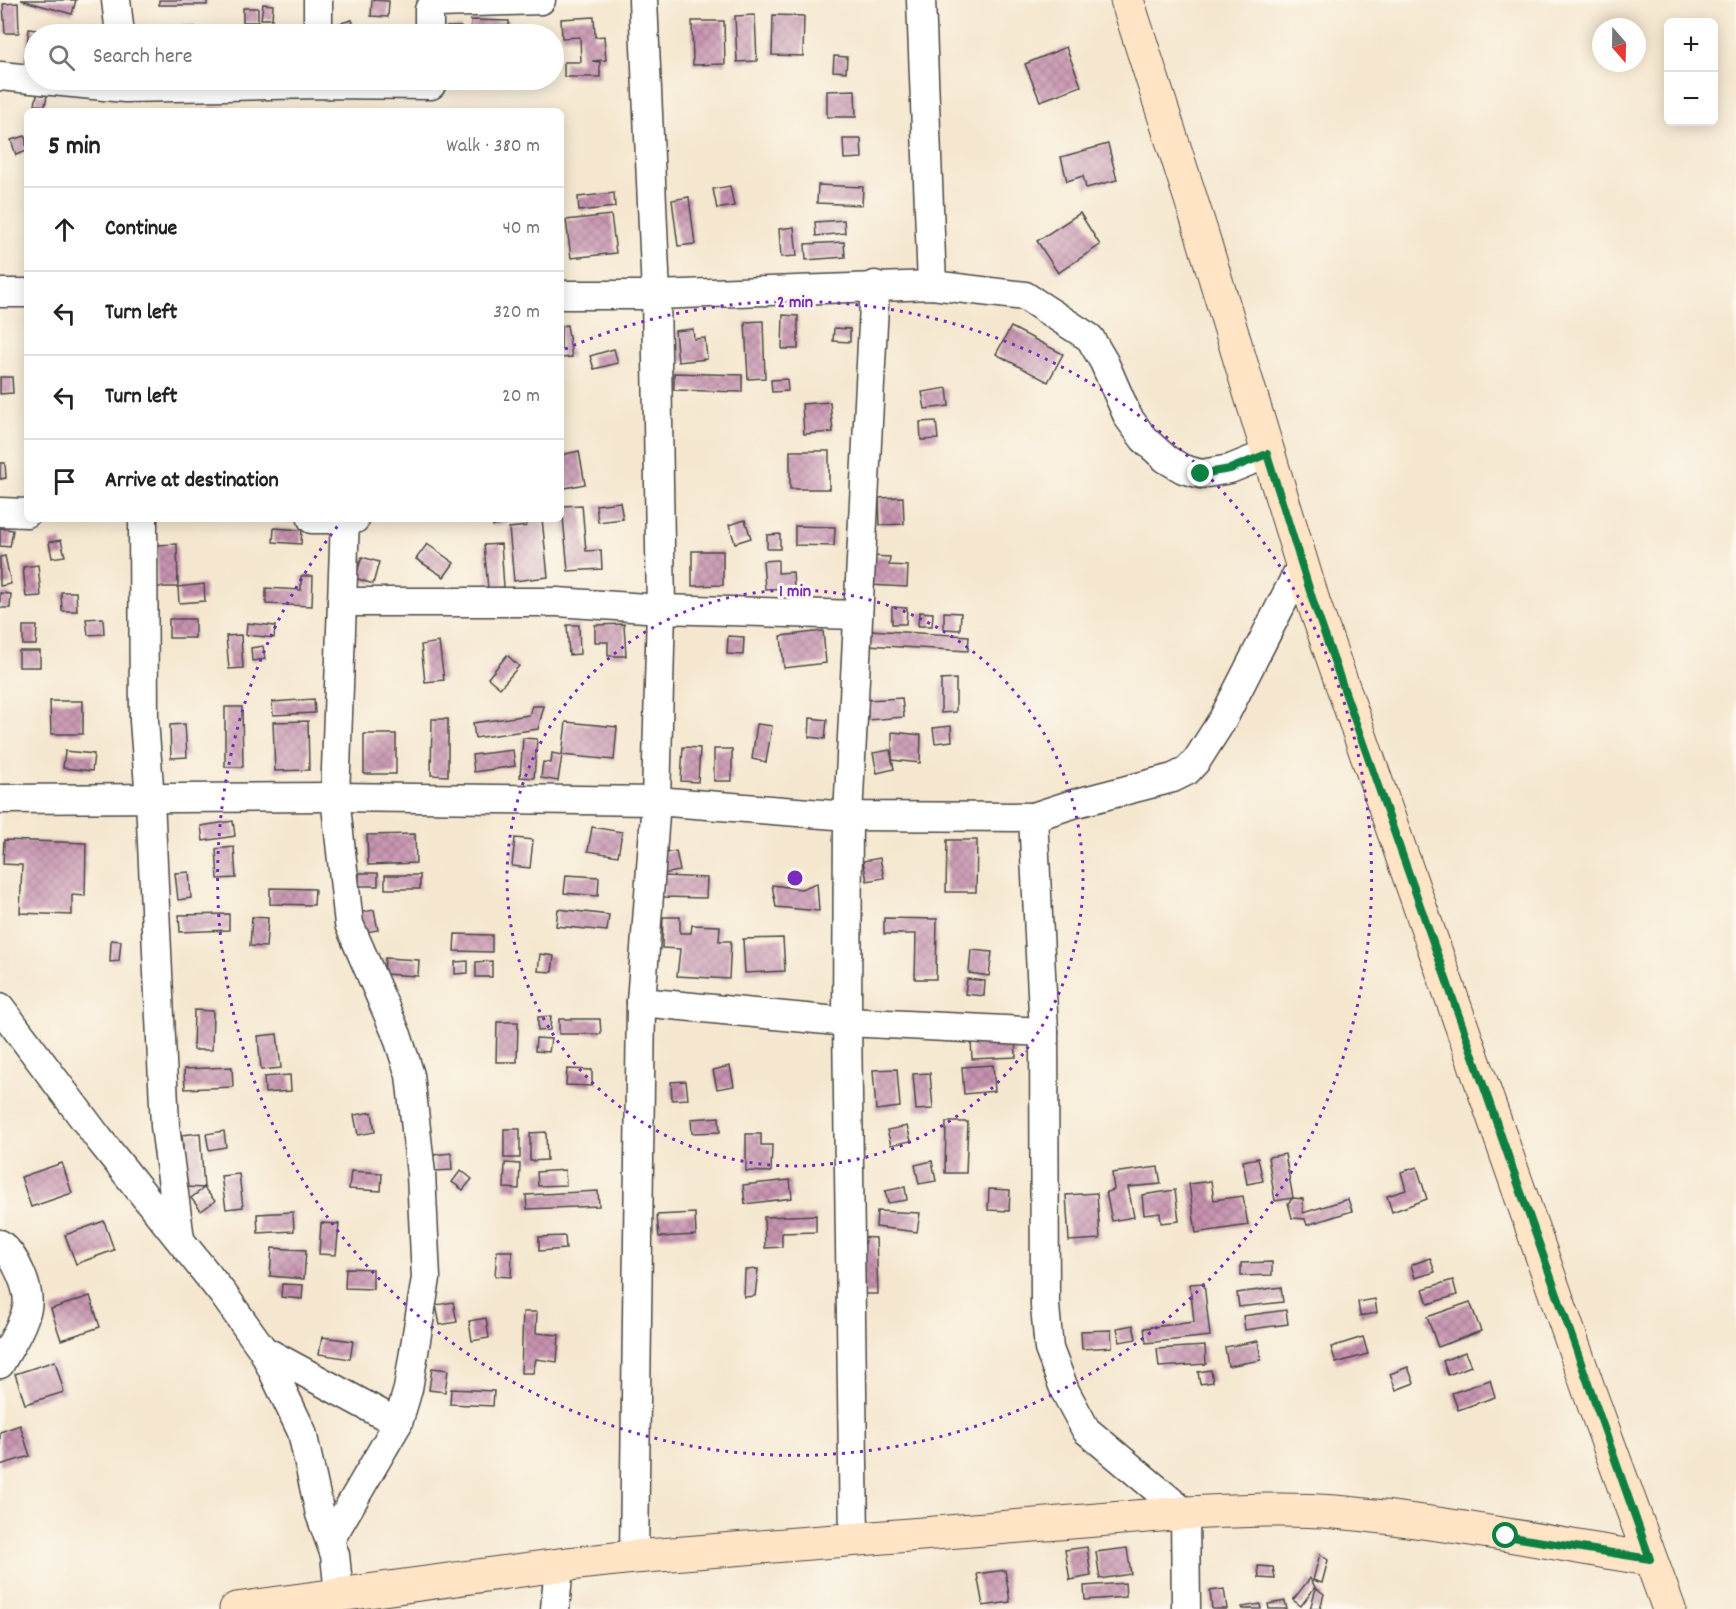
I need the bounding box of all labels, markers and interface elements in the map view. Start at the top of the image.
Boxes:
north arrow [1592,18,1646,72]
map controls [1664,18,1718,126]
button: + [1664,18,1718,72]
search box [24,24,564,90]
icon: search [45,41,78,74]
text: Search here [93,42,192,73]
button: − [1664,72,1718,126]
text: 5 min [48,129,101,166]
text: Walk · 380 m [446,133,540,161]
icon: ahead [48,213,81,246]
text: Continue [105,214,177,245]
text: 40 m [502,215,540,243]
text: 2 min [777,291,813,316]
icon: left [48,297,81,330]
text: Turn left [105,298,177,329]
text: 320 m [493,299,540,327]
icon: left [48,381,81,414]
text: Turn left [105,382,177,413]
text: 20 m [502,383,540,411]
route end [1187,460,1213,486]
icon: arrive [48,465,81,498]
text: Arrive at destination [105,466,279,497]
text: 1 min [779,580,811,605]
centre of rings [785,868,805,888]
route start [1492,1522,1518,1548]

